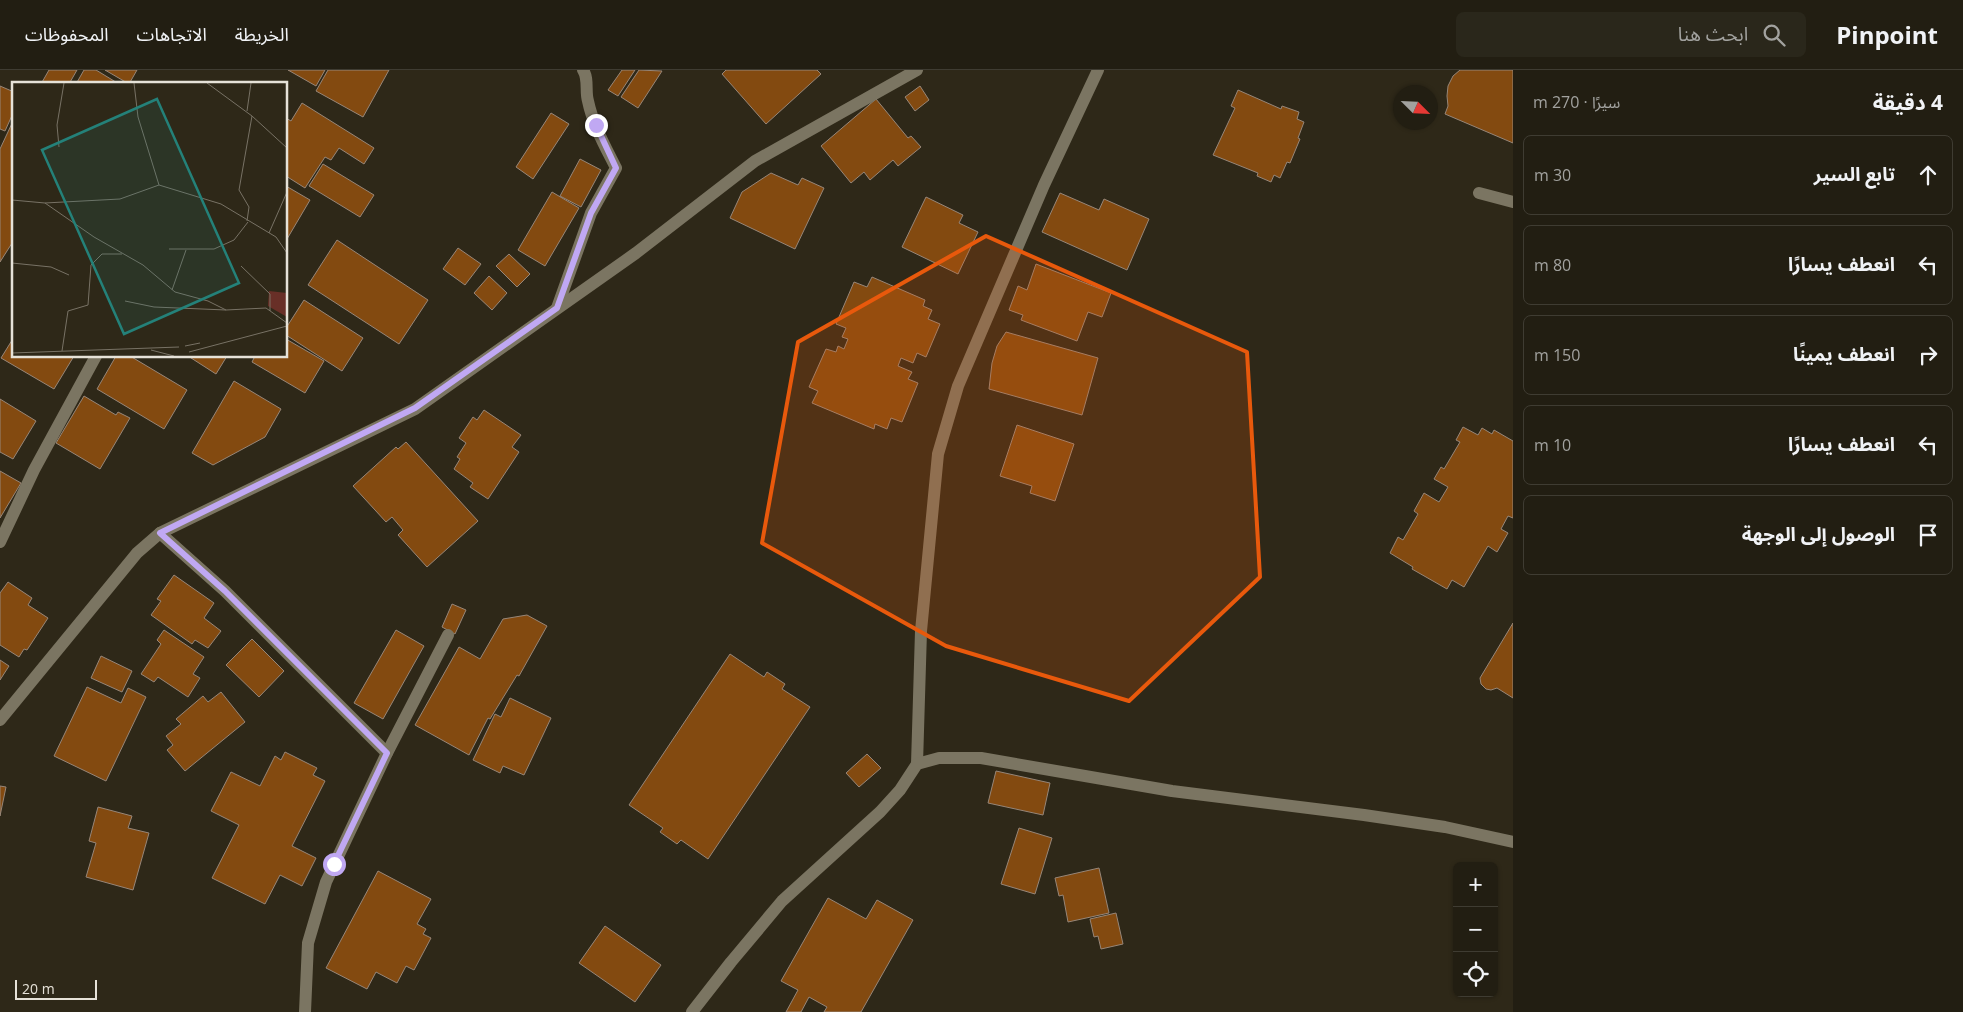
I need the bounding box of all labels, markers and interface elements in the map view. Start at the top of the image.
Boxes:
search box [1456,12,1806,57]
text: Pinpoint [1836,18,1938,51]
text: ابحث هنا [1678,21,1748,47]
icon: search [1760,21,1788,49]
text: المحفوظات [25,22,109,46]
text: الاتجاهات [137,22,207,46]
text: الخريطة [235,22,289,46]
inset map [12,82,288,358]
north arrow [1393,85,1438,130]
text: 4 دقيقة [1873,88,1943,116]
text: سيرًا · 270 m [1533,91,1620,113]
route end [585,114,608,137]
text: تابع السير [1814,161,1895,187]
icon: ahead [1914,161,1942,189]
text: 30 m [1534,164,1571,186]
text: انعطف يسارًا [1788,251,1895,277]
icon: left [1914,251,1942,279]
text: 80 m [1534,254,1571,276]
text: انعطف يمينًا [1793,341,1895,367]
icon: right [1914,341,1942,369]
text: 150 m [1534,344,1580,366]
text: انعطف يسارًا [1788,431,1895,457]
icon: left [1914,431,1942,459]
text: 10 m [1534,434,1571,456]
text: الوصول إلى الوجهة [1742,521,1895,547]
icon: arrive [1914,521,1942,549]
route start [323,853,346,876]
map controls [1453,862,1498,997]
button: + [1453,862,1498,907]
button: − [1453,907,1498,952]
button: locate [1453,952,1498,997]
scale bar [15,977,98,1000]
text: 20 m [22,979,55,998]

